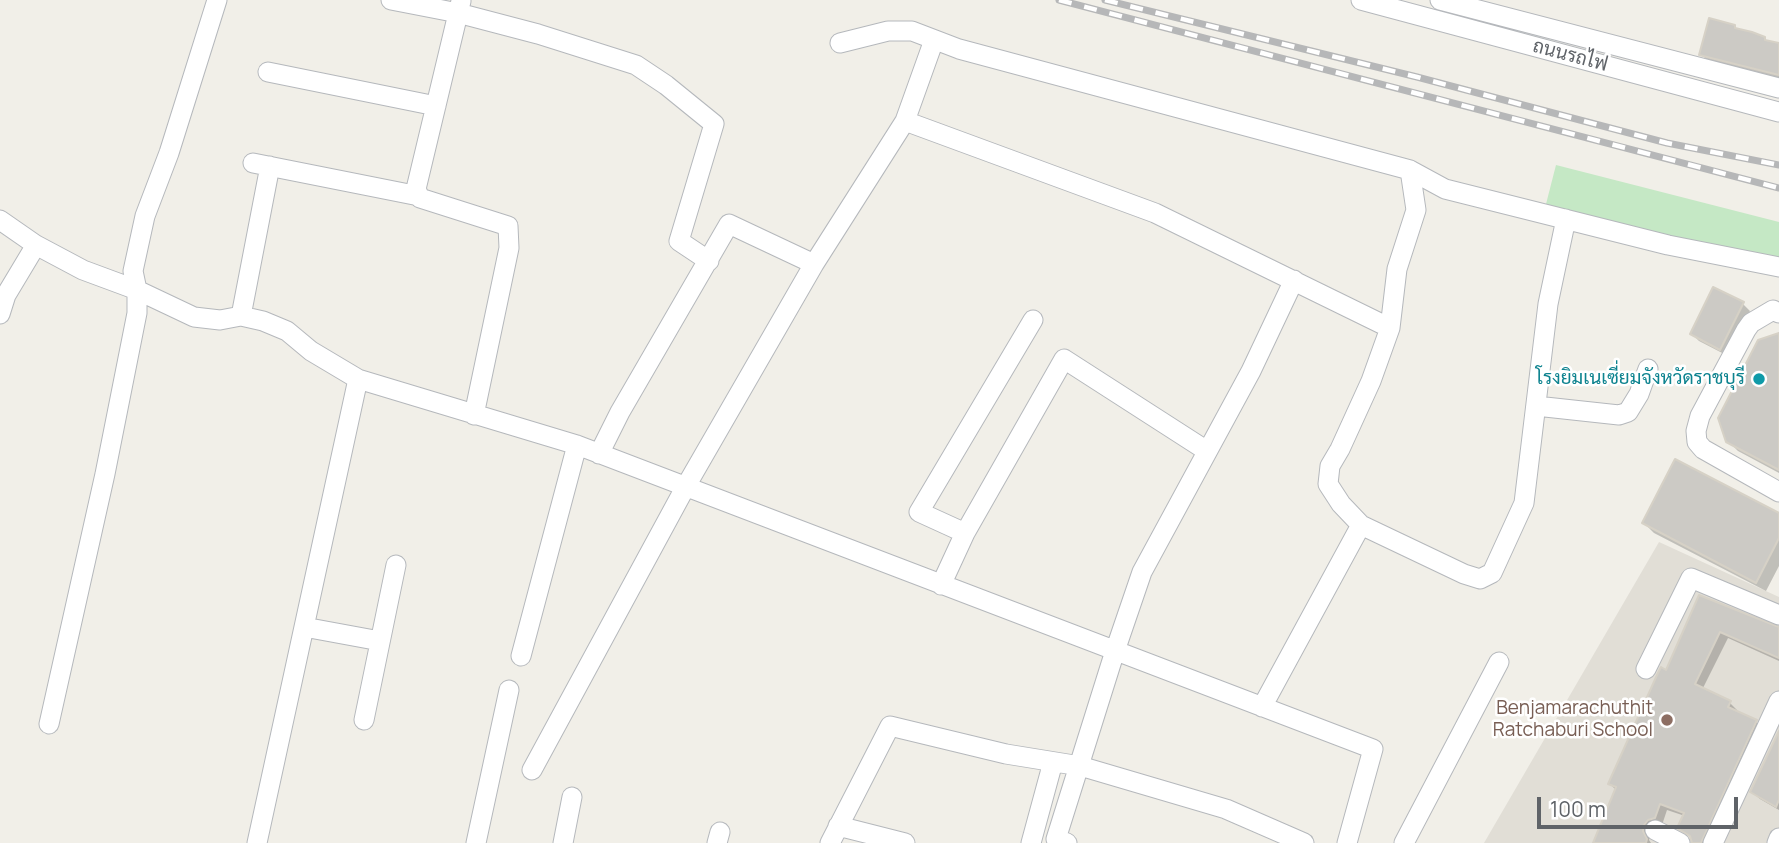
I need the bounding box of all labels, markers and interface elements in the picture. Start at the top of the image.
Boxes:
street label: ถนนรถไฟ [1530,35,1610,77]
place label: โรงยิมเนเซี่ยมจังหวัดราชบุรี [1536,368,1745,390]
marker: โรงยิมเนเซี่ยมจังหวัดราชบุรี [1751,371,1767,387]
place label: Benjamarachuthit Ratchaburi School [1493,698,1653,742]
marker: Benjamarachuthit Ratchaburi School [1659,712,1675,728]
scale bar [1541,784,1742,828]
text: 100 m [1550,795,1606,823]

